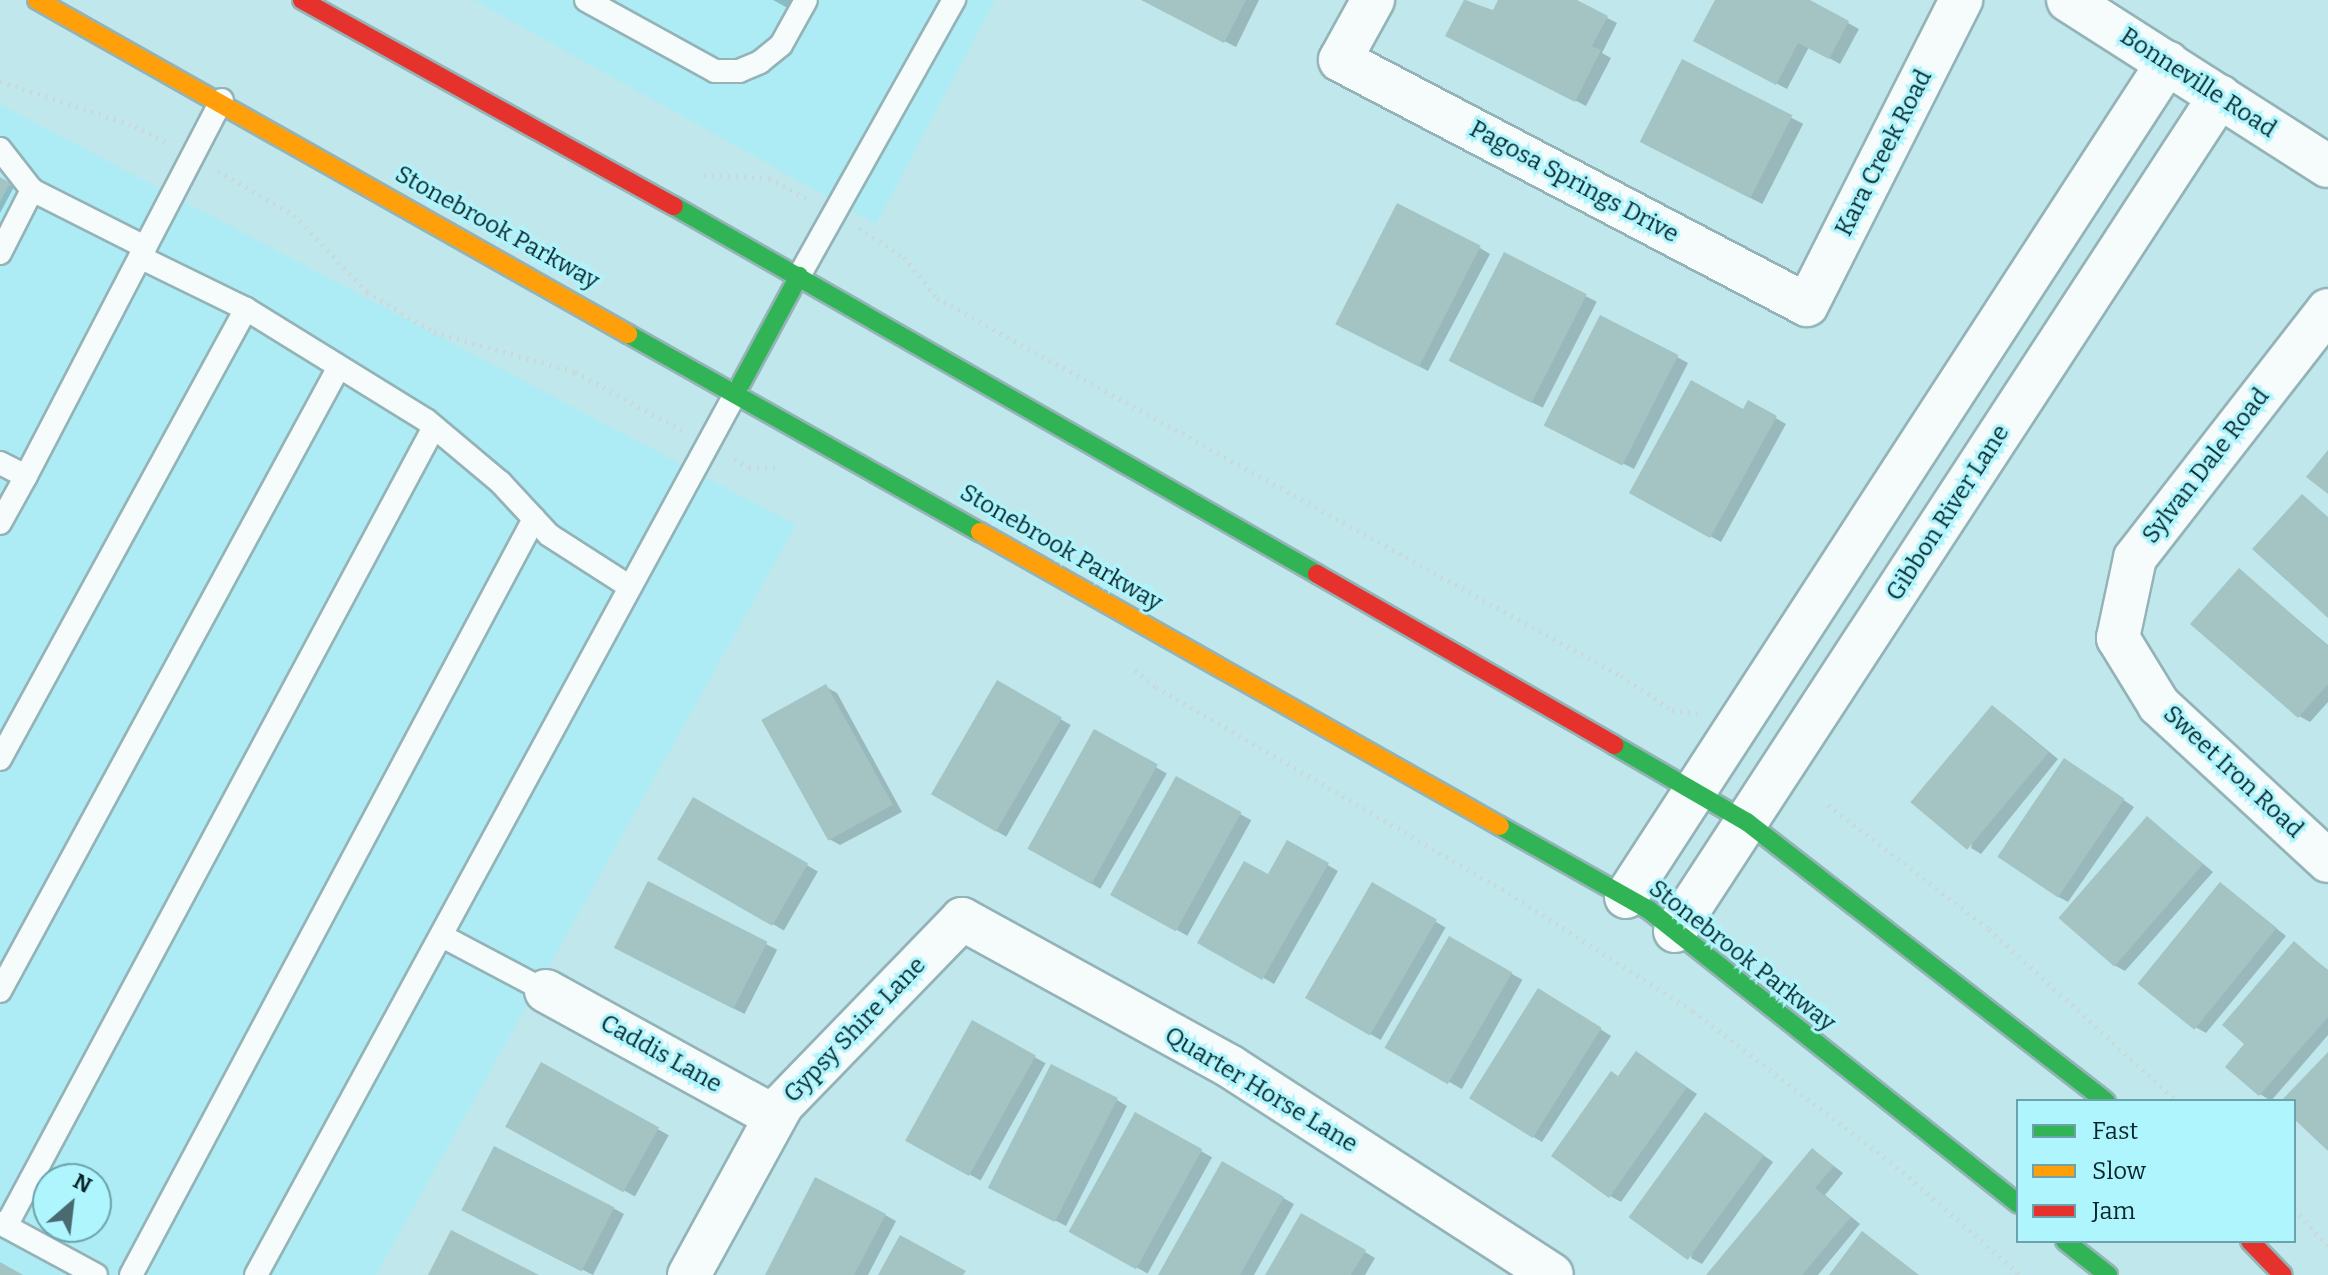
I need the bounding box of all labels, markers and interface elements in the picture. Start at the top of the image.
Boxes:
street label: Bonneville Road [2115,22,2281,144]
street label: Kara Creek Road [1830,65,1938,241]
street label: Pagosa Springs Drive [1465,115,1683,249]
street label: Stonebrook Parkway [390,160,604,296]
street label: Sylvan Dale Road [2137,383,2275,549]
street label: Gibbon River Lane [1880,420,2016,606]
street label: Stonebrook Parkway [955,478,1167,618]
street label: Sweet Iron Road [2157,700,2309,844]
street label: Stonebrook Parkway [1643,874,1841,1038]
street label: Gypsy Shire Lane [778,951,932,1109]
street label: Caddis Lane [595,1009,727,1099]
street label: Quarter Horse Lane [1159,1021,1363,1159]
legend [2016,1099,2296,1243]
text: Fast [2092,1117,2138,1145]
text: Slow [2092,1157,2146,1185]
north arrow [32,1163,112,1243]
text: N [69,1167,96,1199]
text: Jam [2092,1197,2135,1225]

